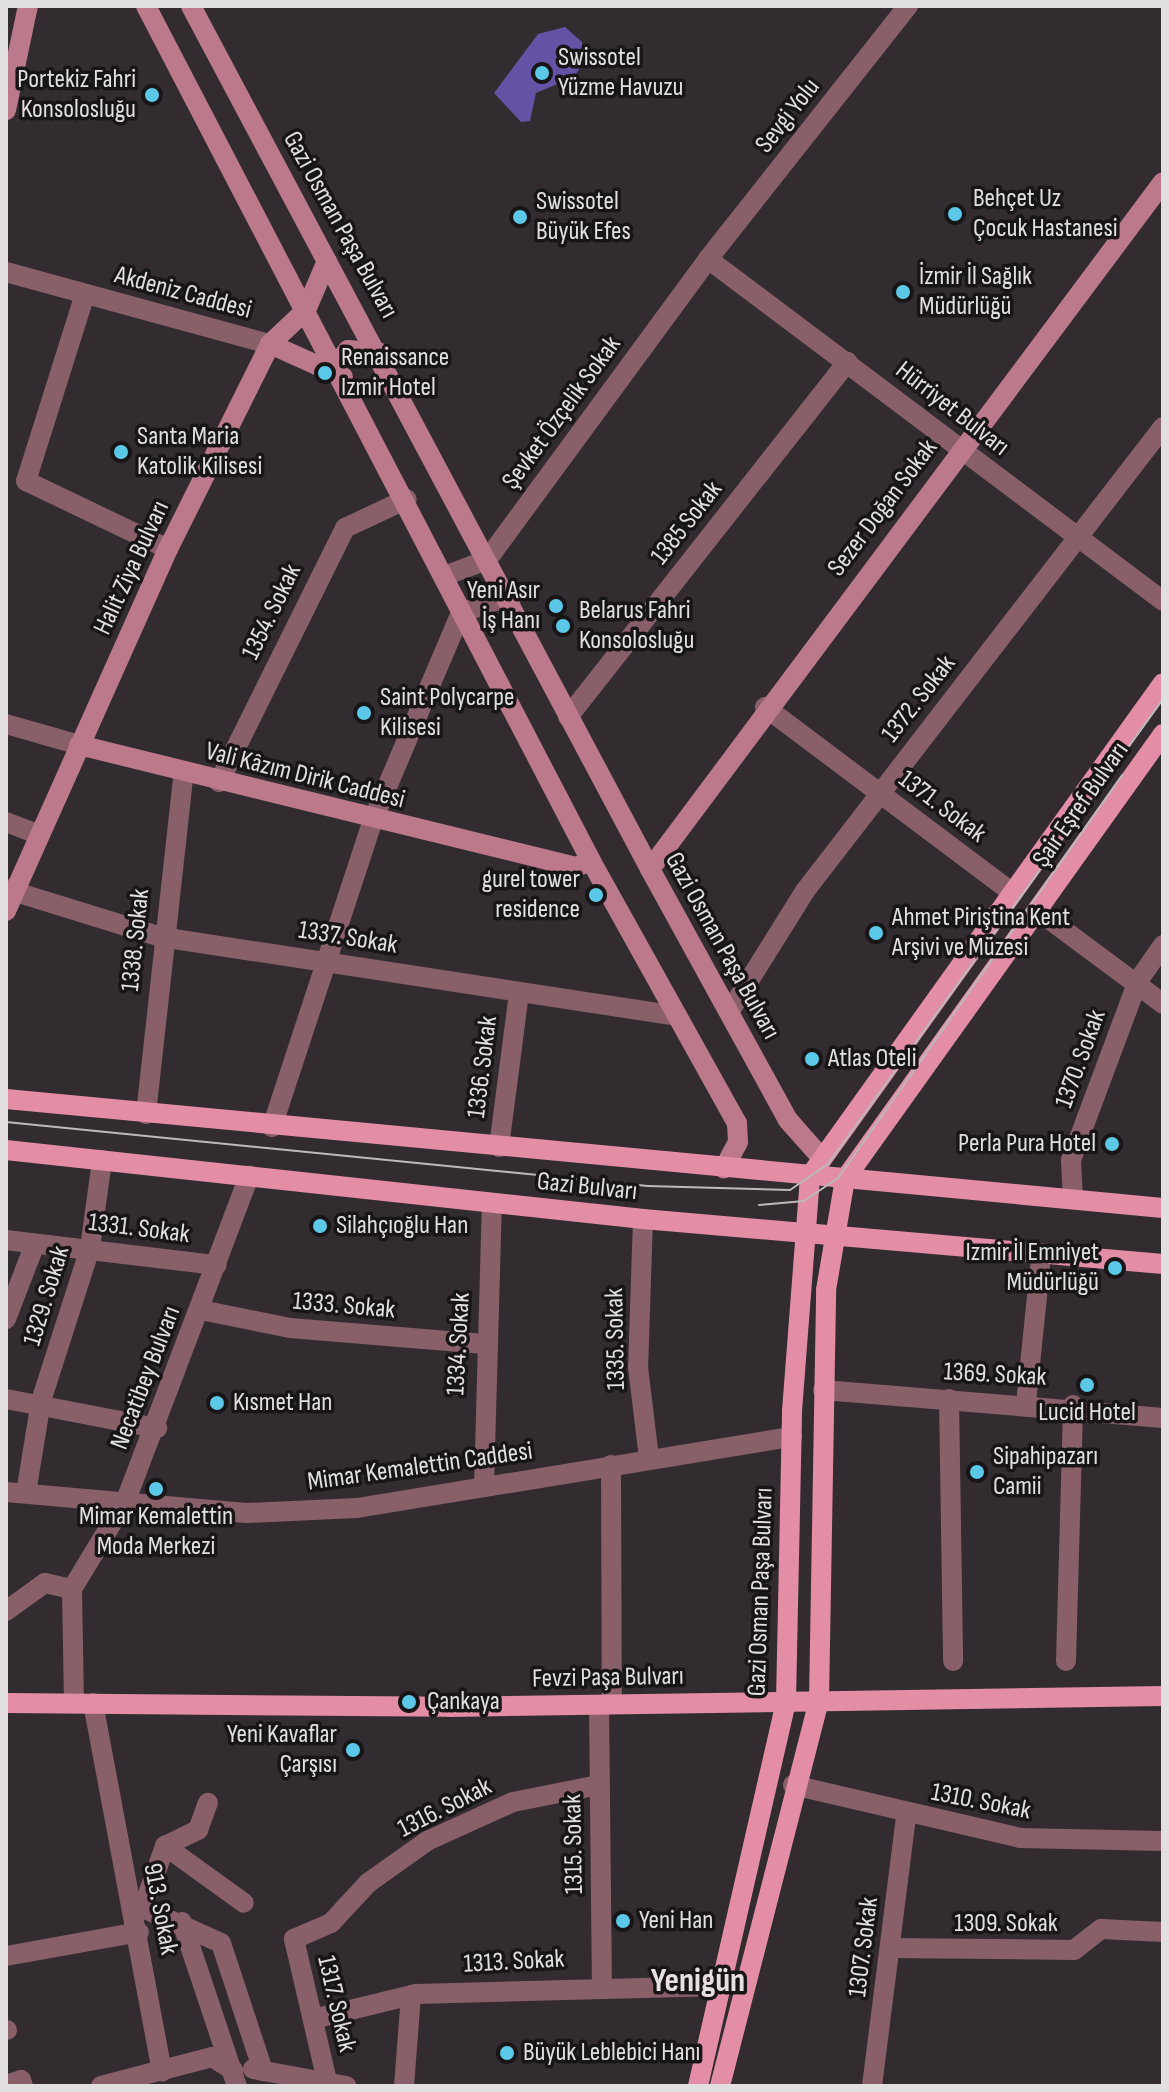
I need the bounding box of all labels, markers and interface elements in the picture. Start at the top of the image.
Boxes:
place label: Swissotel Yüzme Havuzu [558,42,683,104]
place label: Portekiz Fahri Konsolosluğu [17,64,136,126]
marker: Swissotel Yüzme Havuzu [533,64,551,82]
street label: Sevgi Yolu [749,72,827,160]
marker: Portekiz Fahri Konsolosluğu [143,86,161,104]
street label: Gazi Osman Paşa Bulvarı [276,126,404,324]
place label: Behçet Uz Çocuk Hastanesi [973,183,1118,244]
place label: Swissotel Büyük Efes [536,186,631,248]
marker: Behçet Uz Çocuk Hastanesi [944,203,966,225]
marker: Swissotel Büyük Efes [511,208,529,226]
street label: Akdeniz Caddesi [111,260,255,326]
place label: İzmir İl Sağlık Müdürlüğü [919,261,1032,322]
marker: İzmir İl Sağlık Müdürlüğü [894,283,912,301]
street label: Şevket Özçelik Sokak [496,330,628,496]
place label: Renaissance Izmir Hotel [341,342,449,404]
street label: Hürriyet Bulvarı [889,355,1015,463]
marker: Renaissance Izmir Hotel [316,364,334,382]
place label: Santa Maria Katolik Kilisesi [137,421,262,482]
street label: Sezer Doğan Sokak [821,433,945,583]
marker: Santa Maria Katolik Kilisesi [112,443,130,461]
street label: 1385 Sokak [645,475,729,571]
street label: Halit Ziya Bulvarı [87,496,177,640]
street label: 1354. Sokak [236,559,308,665]
place label: Yeni Asır İş Hanı [467,575,540,636]
place label: Belarus Fahri Konsolosluğu [579,595,694,656]
marker: Yeni Asır İş Hanı [547,597,565,615]
marker: Belarus Fahri Konsolosluğu [554,617,572,635]
street label: 1372. Sokak [875,649,963,749]
place label: Saint Polycarpe Kilisesi [380,682,515,744]
marker: Saint Polycarpe Kilisesi [355,704,373,722]
street label: Vali Kâzım Dirik Caddesi [202,736,408,816]
street label: Şair Eşref Bulvarı [1026,736,1136,874]
street label: 1371. Sokak [892,764,992,850]
street label: Gazi Osman Paşa Bulvarı [658,847,786,1045]
place label: gurel tower residence [481,864,580,926]
marker: gurel tower residence [587,886,605,904]
street label: 1338. Sokak [115,887,157,993]
place label: Ahmet Piriştina Kent Arşivi ve Müzesi [892,902,1070,964]
street label: 1337. Sokak [296,915,400,961]
marker: Ahmet Piriştina Kent Arşivi ve Müzesi [867,924,885,942]
street label: 1370. Sokak [1049,1006,1113,1112]
street label: 1336. Sokak [461,1014,505,1120]
place label: Atlas Oteli [828,1043,917,1075]
marker: Atlas Oteli [803,1050,821,1068]
place label: Perla Pura Hotel [958,1128,1096,1160]
marker: Perla Pura Hotel [1103,1135,1121,1153]
street label: Gazi Bulvarı [535,1166,639,1208]
street label: 1331. Sokak [87,1207,191,1251]
place label: Silahçıoğlu Han [336,1210,468,1242]
marker: Silahçıoğlu Han [311,1217,329,1235]
place label: Izmir İl Emniyet Müdürlüğü [966,1237,1099,1298]
street label: 1329. Sokak [17,1242,77,1350]
marker: Izmir İl Emniyet Müdürlüğü [1106,1259,1124,1277]
street label: 1333. Sokak [292,1286,396,1326]
street label: 1335. Sokak [600,1288,632,1390]
street label: 1334. Sokak [441,1292,477,1396]
street label: Necatibey Bulvarı [104,1302,188,1454]
street label: 1369. Sokak [943,1357,1047,1393]
marker: Lucid Hotel [1078,1376,1096,1394]
place label: Kısmet Han [233,1387,332,1419]
marker: Kısmet Han [208,1394,226,1412]
place label: Lucid Hotel [1038,1397,1136,1429]
street label: Mimar Kemalettin Caddesi [306,1436,534,1498]
place label: Sipahipazarı Camii [993,1441,1098,1502]
marker: Sipahipazarı Camii [968,1463,986,1481]
marker: Mimar Kemalettin Moda Merkezi [147,1480,165,1498]
street label: Gazi Osman Paşa Bulvarı [742,1487,780,1697]
place label: Mimar Kemalettin Moda Merkezi [79,1501,233,1562]
street label: Fevzi Paşa Bulvarı [532,1661,684,1695]
place label: Çankaya [427,1686,500,1718]
marker: Çankaya [398,1691,420,1713]
place label: Yeni Kavaflar Çarşısı [227,1719,337,1780]
marker: Yeni Kavaflar Çarşısı [344,1741,362,1759]
street label: 1316. Sokak [393,1771,497,1845]
street label: 1310. Sokak [929,1777,1033,1827]
street label: 1315. Sokak [558,1794,590,1894]
street label: 913. Sokak [136,1861,184,1957]
street label: 1307. Sokak [842,1895,886,1999]
place label: Yeni Han [639,1905,713,1937]
street label: 1309. Sokak [954,1908,1058,1940]
marker: Yeni Han [614,1912,632,1930]
street label: 1313. Sokak [463,1944,565,1980]
street label: 1317. Sokak [310,1953,362,2055]
district label: Yenigün [651,1961,745,2001]
place label: Büyük Leblebici Hanı [523,2037,700,2069]
marker: Büyük Leblebici Hanı [498,2044,516,2062]

